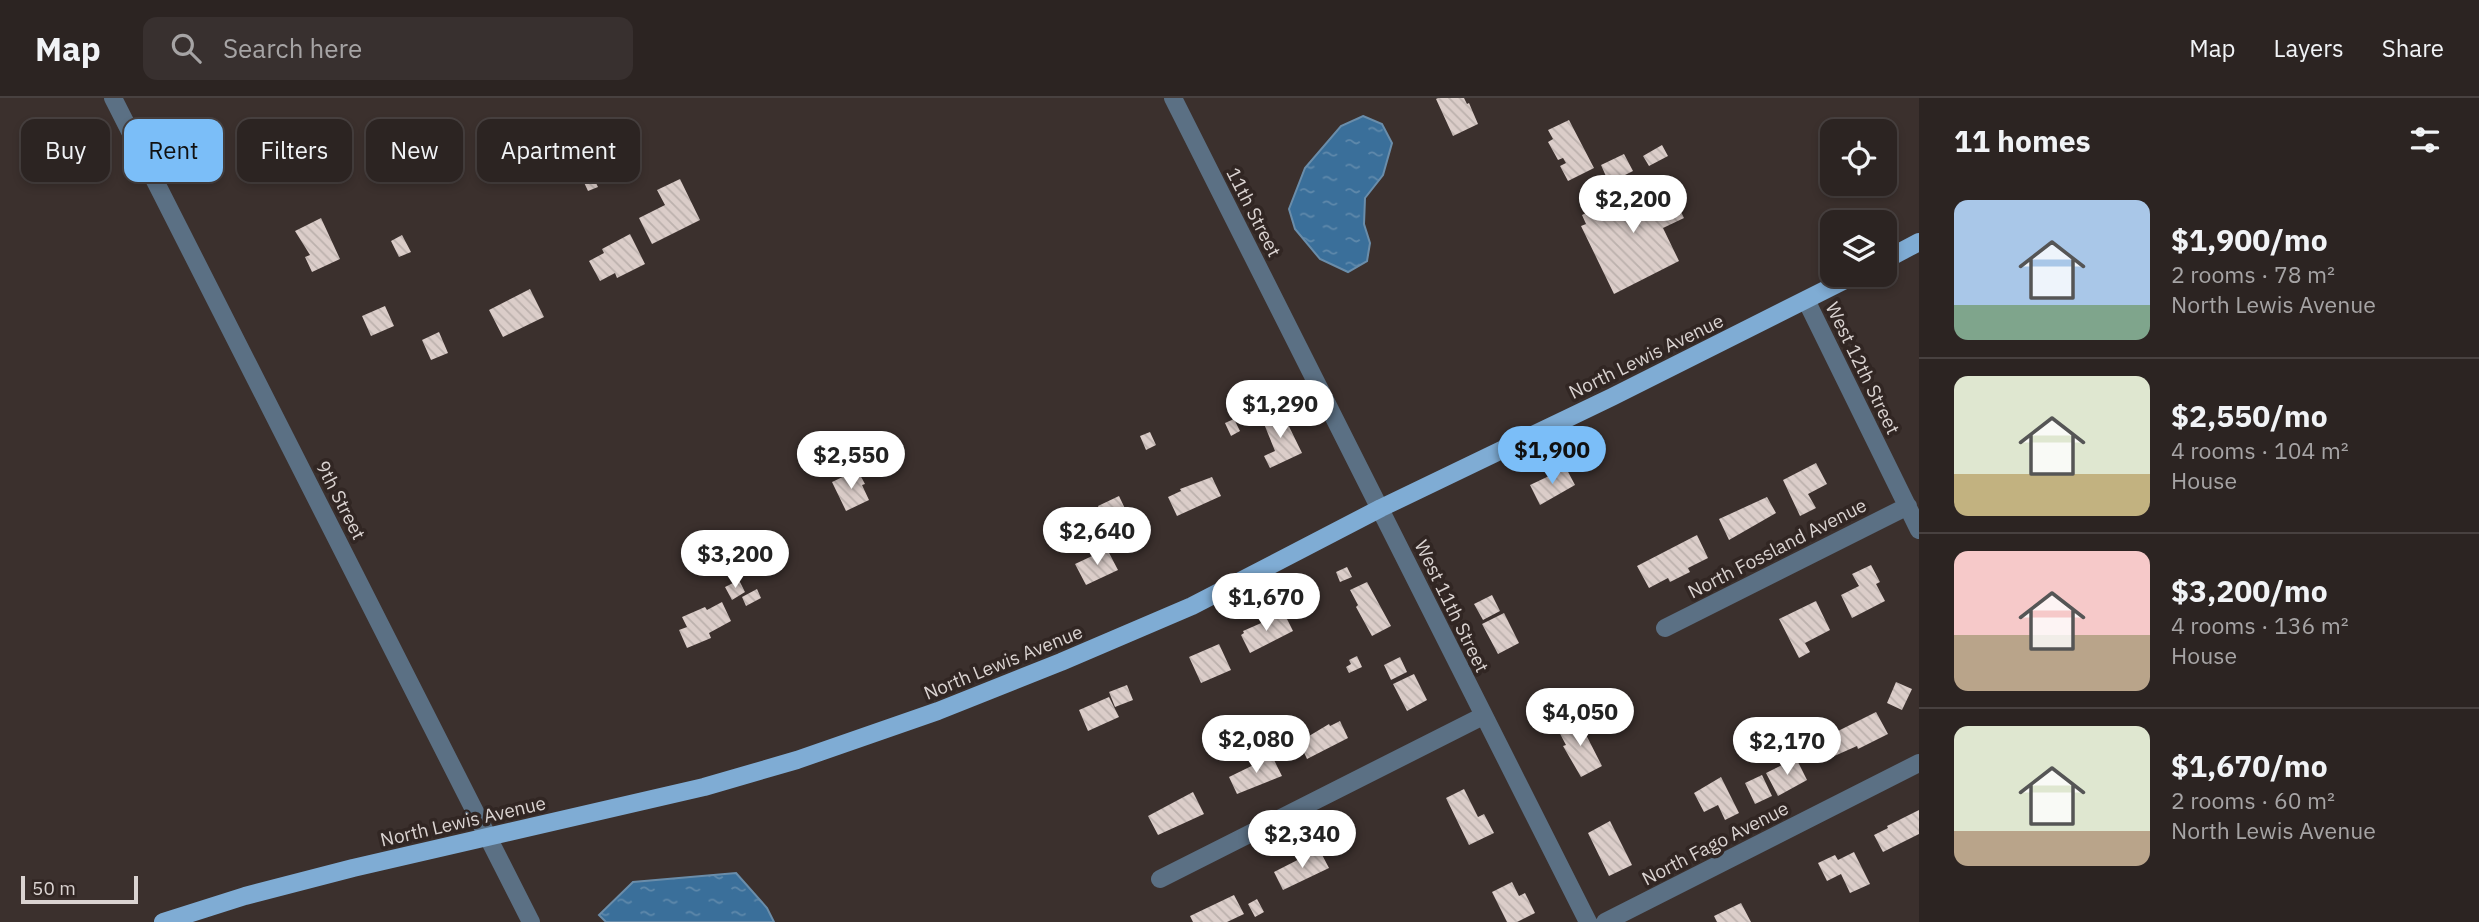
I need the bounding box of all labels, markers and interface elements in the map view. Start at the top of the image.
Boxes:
search box [143,17,633,80]
text: Map [35,27,101,70]
icon: search [167,29,205,67]
text: Search here [223,31,362,65]
text: Map [2189,32,2236,64]
text: Layers [2274,32,2344,64]
text: Share [2382,32,2444,64]
chip: Buy [21,119,110,182]
chip: Rent [124,119,223,182]
chip: Filters [237,119,352,182]
chip: New [366,119,463,182]
chip: Apartment [477,119,640,182]
map controls [1820,119,1897,287]
button: locate [1820,119,1897,196]
text: 11 homes [1954,121,2091,160]
icon: filters [2406,121,2444,159]
street label: 11th Street [1221,163,1287,261]
pin: $2,200 [1576,176,1690,235]
text: $2,200 [1595,183,1671,213]
button: layers [1820,210,1897,287]
text: $1,900/mo [2171,220,2328,259]
icon: home [2010,228,2094,312]
text: 2 rooms · 78 m² [2171,259,2335,289]
text: North Lewis Avenue [2171,289,2376,319]
street label: West 12th Street [1821,298,1905,438]
street label: North Lewis Avenue [1565,308,1727,404]
pin: $1,290 [1223,380,1337,440]
text: $1,290 [1242,388,1318,418]
text: $2,550/mo [2171,396,2328,435]
icon: home [2010,404,2094,488]
pin: $1,900 [1495,426,1609,486]
pin: $2,550 [794,432,908,491]
text: $1,900 [1514,434,1590,464]
text: 4 rooms · 104 m² [2171,435,2349,465]
text: $2,550 [813,439,889,469]
street label: 9th Street [311,456,371,544]
text: House [2171,465,2237,495]
street label: North Fossland Avenue [1684,493,1870,603]
pin: $2,640 [1040,508,1154,567]
text: $2,640 [1059,515,1135,545]
pin: $3,200 [678,531,792,590]
street label: West 11th Street [1410,536,1494,676]
text: $3,200 [697,538,773,568]
text: $3,200/mo [2171,571,2328,610]
pin: $1,670 [1209,574,1323,633]
icon: home [2010,579,2094,663]
text: $1,670 [1228,581,1304,611]
text: 4 rooms · 136 m² [2171,610,2349,640]
street label: North Lewis Avenue [920,619,1086,705]
text: House [2171,640,2237,670]
pin: $4,050 [1523,688,1637,748]
text: $4,050 [1542,696,1618,726]
pin: $2,080 [1199,716,1313,775]
pin: $2,170 [1730,718,1844,777]
text: $2,080 [1218,723,1294,753]
text: $2,170 [1749,725,1825,755]
text: $1,670/mo [2171,746,2328,785]
icon: home [2010,754,2094,838]
text: 2 rooms · 60 m² [2171,785,2335,815]
street label: North Lewis Avenue [378,790,548,852]
street label: North Fago Avenue [1638,796,1792,890]
pin: $2,340 [1245,810,1359,870]
text: North Lewis Avenue [2171,815,2376,845]
text: $2,340 [1264,818,1340,848]
scale bar [21,873,138,905]
text: 50 m [32,876,76,900]

